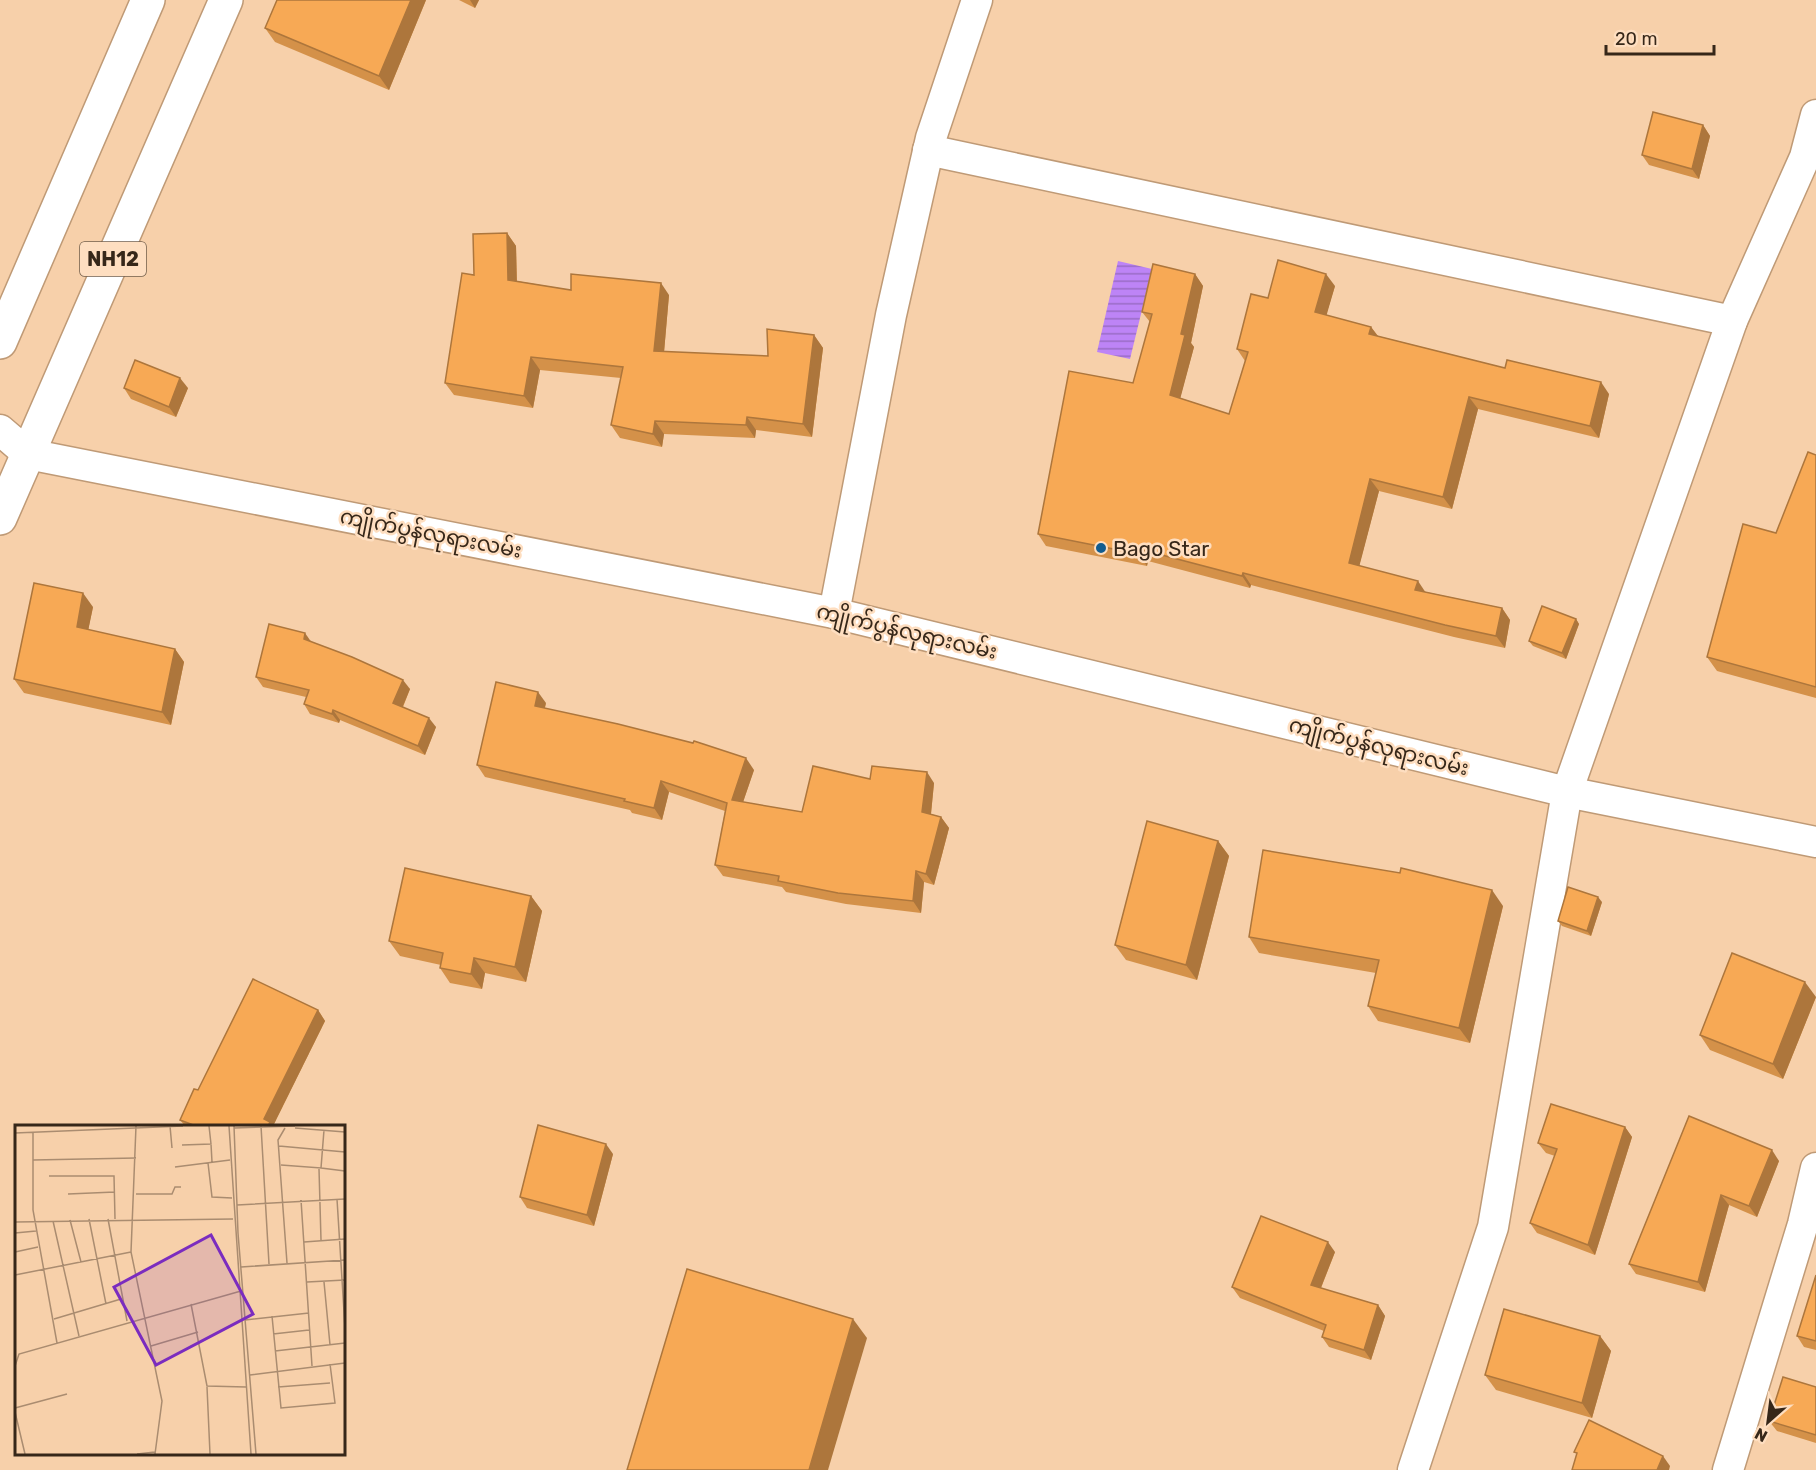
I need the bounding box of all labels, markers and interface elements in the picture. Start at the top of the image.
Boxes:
scale bar [1606,18,1714,56]
text: 20 m [1615,28,1657,50]
road number: NH12 [80,242,146,276]
street label: ကျိုက်ပွန်လုရားလမ်း [337,500,524,569]
place label: Bago Star [1113,536,1209,561]
marker: Bago Star [1094,541,1108,555]
street label: ကျိုက်ပွန်လုရားလမ်း [813,595,1000,670]
street label: ကျိုက်ပွန်လုရားလမ်း [1285,709,1472,786]
inset map [15,1125,345,1455]
north arrow [1738,1392,1798,1452]
text: N [1752,1424,1771,1446]

